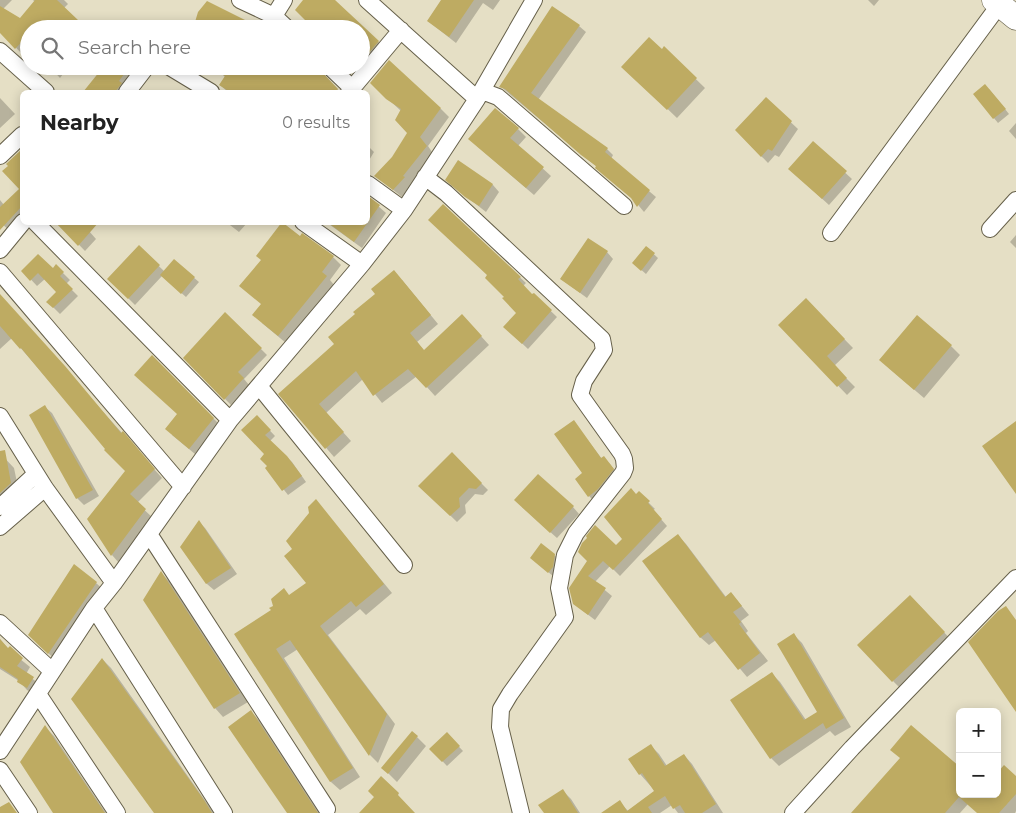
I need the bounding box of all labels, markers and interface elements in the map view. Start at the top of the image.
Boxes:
search box [20,20,370,75]
icon: search [38,34,66,62]
text: Search here [78,36,191,59]
text: Nearby [40,110,119,135]
text: 0 results [282,113,350,132]
map controls [956,708,1001,798]
button: + [956,708,1001,753]
button: − [956,753,1001,798]

